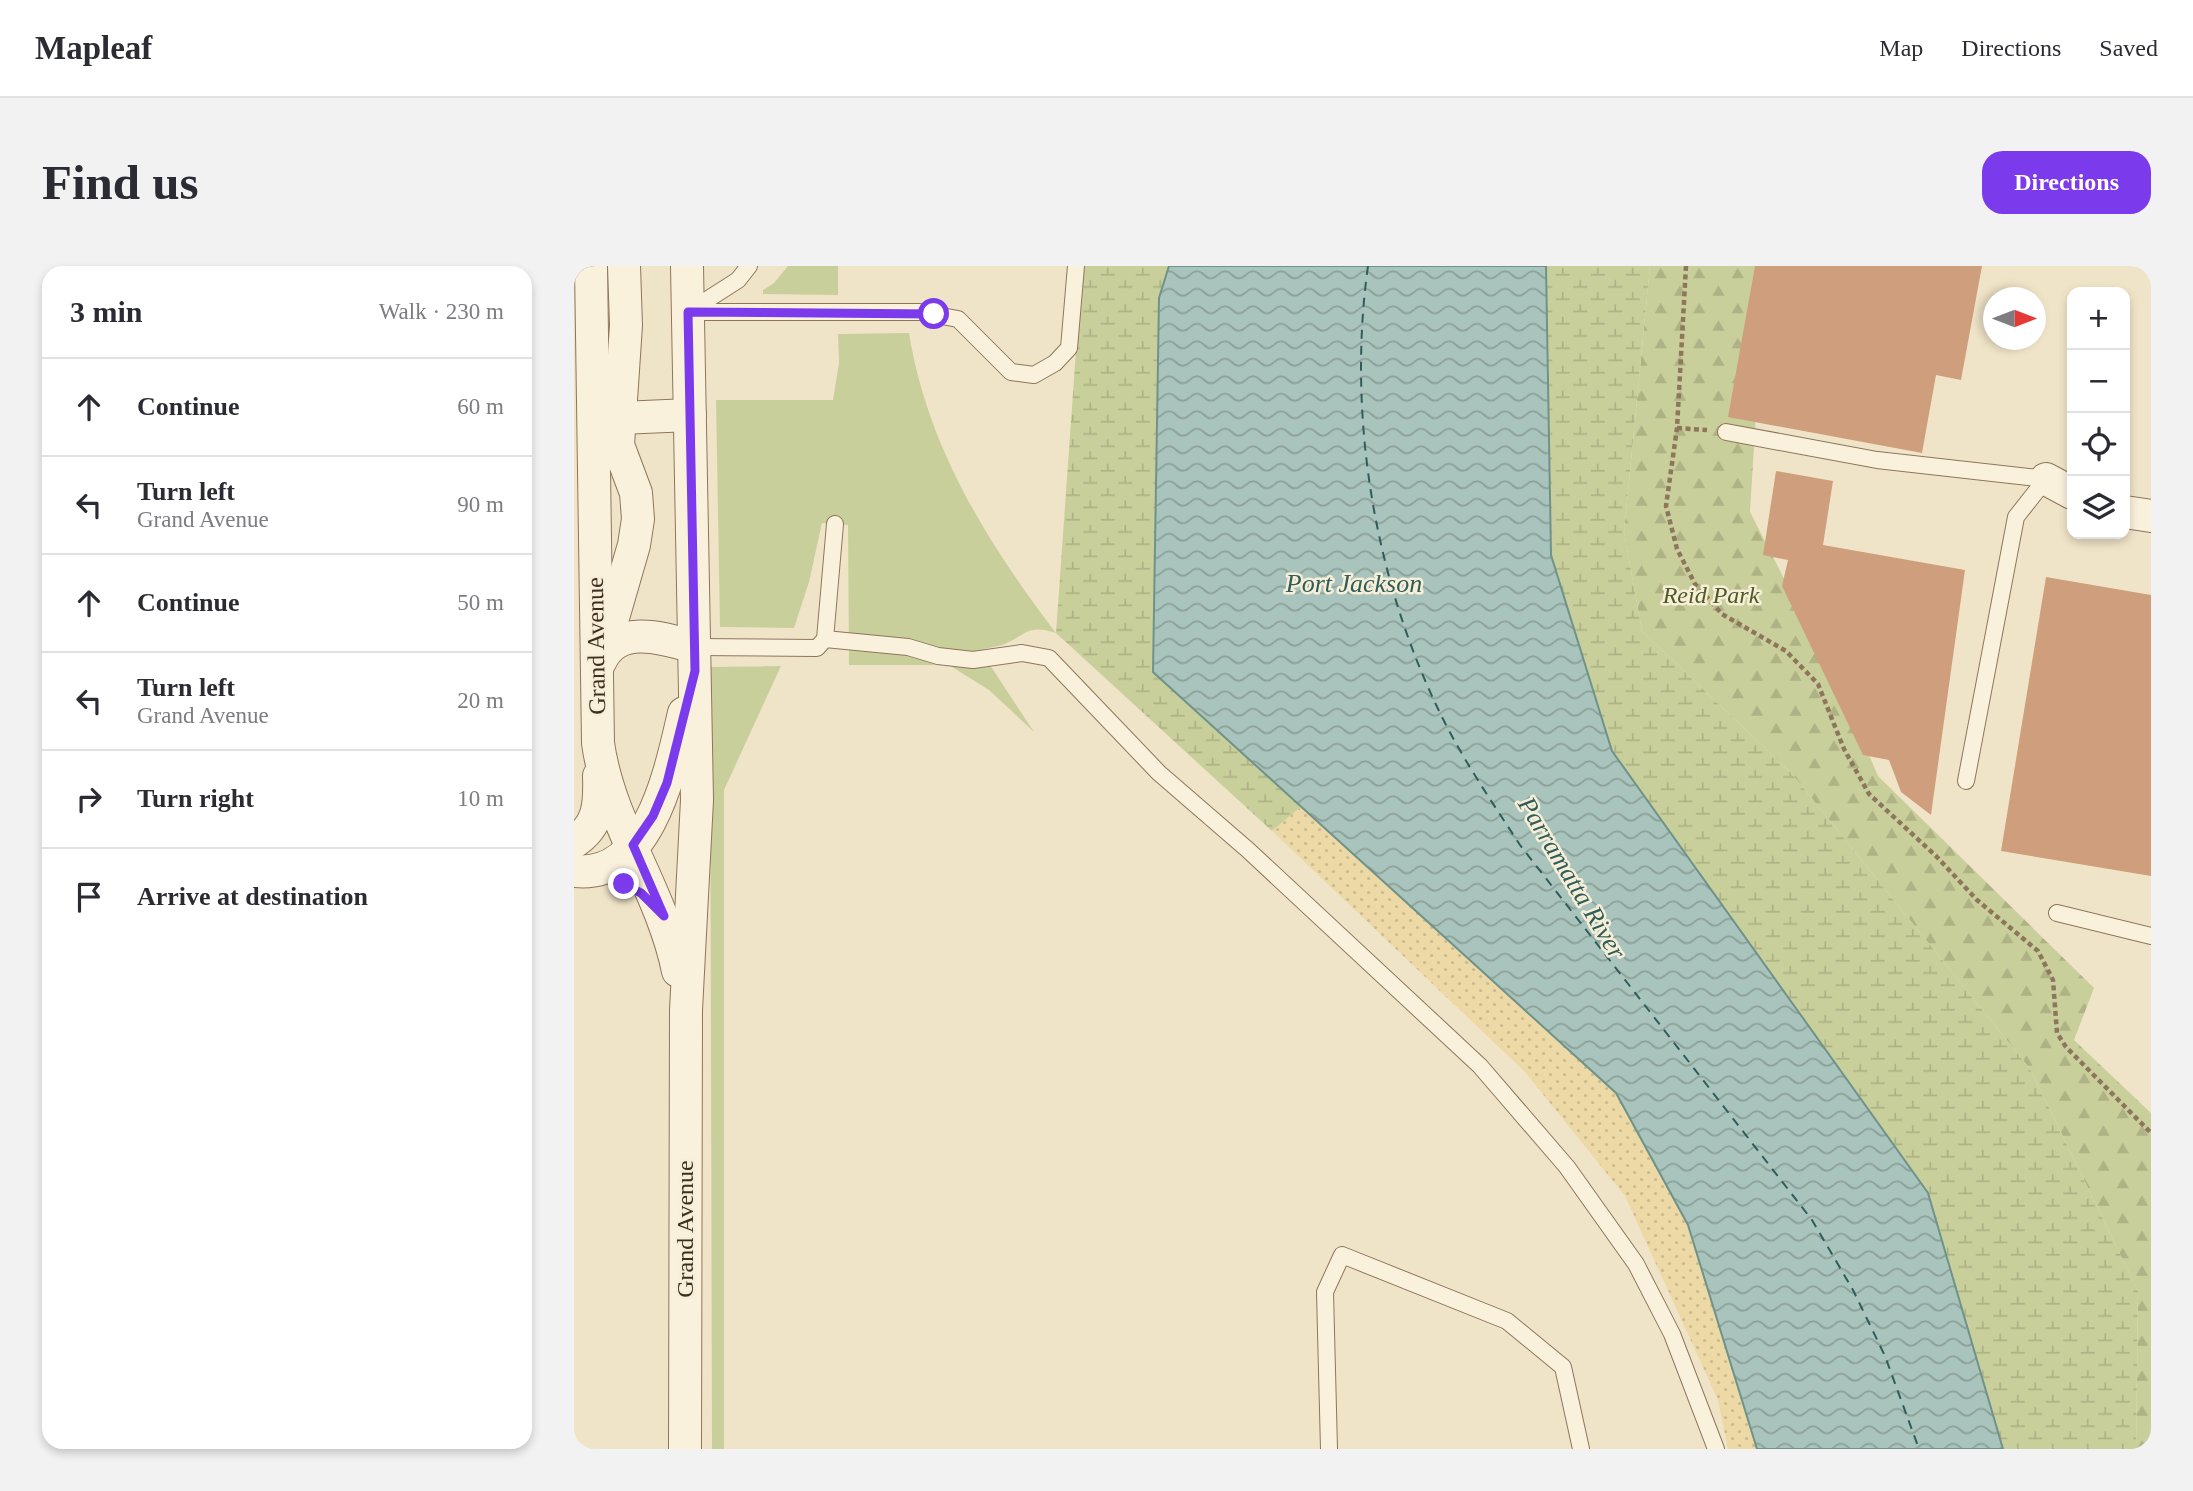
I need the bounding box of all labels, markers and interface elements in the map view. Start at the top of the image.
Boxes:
text: Mapleaf [35,30,152,66]
text: Map [1879,35,1923,61]
text: Directions [1961,35,2061,61]
text: Saved [2099,35,2158,61]
button: Directions [1982,151,2151,214]
text: Find us [42,155,199,210]
north arrow [1983,287,2046,350]
map controls [2067,287,2130,539]
button: + [2067,287,2130,350]
text: 3 min [70,295,143,328]
route start [918,298,949,329]
text: Walk · 230 m [379,299,504,324]
button: − [2067,350,2130,413]
icon: ahead [70,388,108,426]
text: Continue [137,392,240,421]
text: 60 m [457,394,504,419]
button: locate [2067,413,2130,476]
button: layers [2067,476,2130,539]
text: Turn left [137,477,235,506]
icon: left [70,486,108,524]
text: 90 m [457,492,504,517]
text: Grand Avenue [137,507,269,532]
water label: Port Jackson [1285,569,1422,598]
street label: Grand Avenue [582,577,610,715]
park label: Reid Park [1662,582,1760,608]
icon: ahead [70,584,108,622]
text: Continue [137,588,240,617]
text: 50 m [457,590,504,615]
text: Turn left [137,673,235,702]
icon: left [70,682,108,720]
text: 20 m [457,688,504,713]
text: Grand Avenue [137,703,269,728]
icon: right [70,780,108,818]
text: Turn right [137,784,254,813]
text: 10 m [457,786,504,811]
water label: Parramatta River [1512,791,1632,965]
route end [608,868,639,899]
icon: arrive [70,878,108,916]
text: Arrive at destination [137,882,368,911]
street label: Grand Avenue [672,1160,698,1298]

